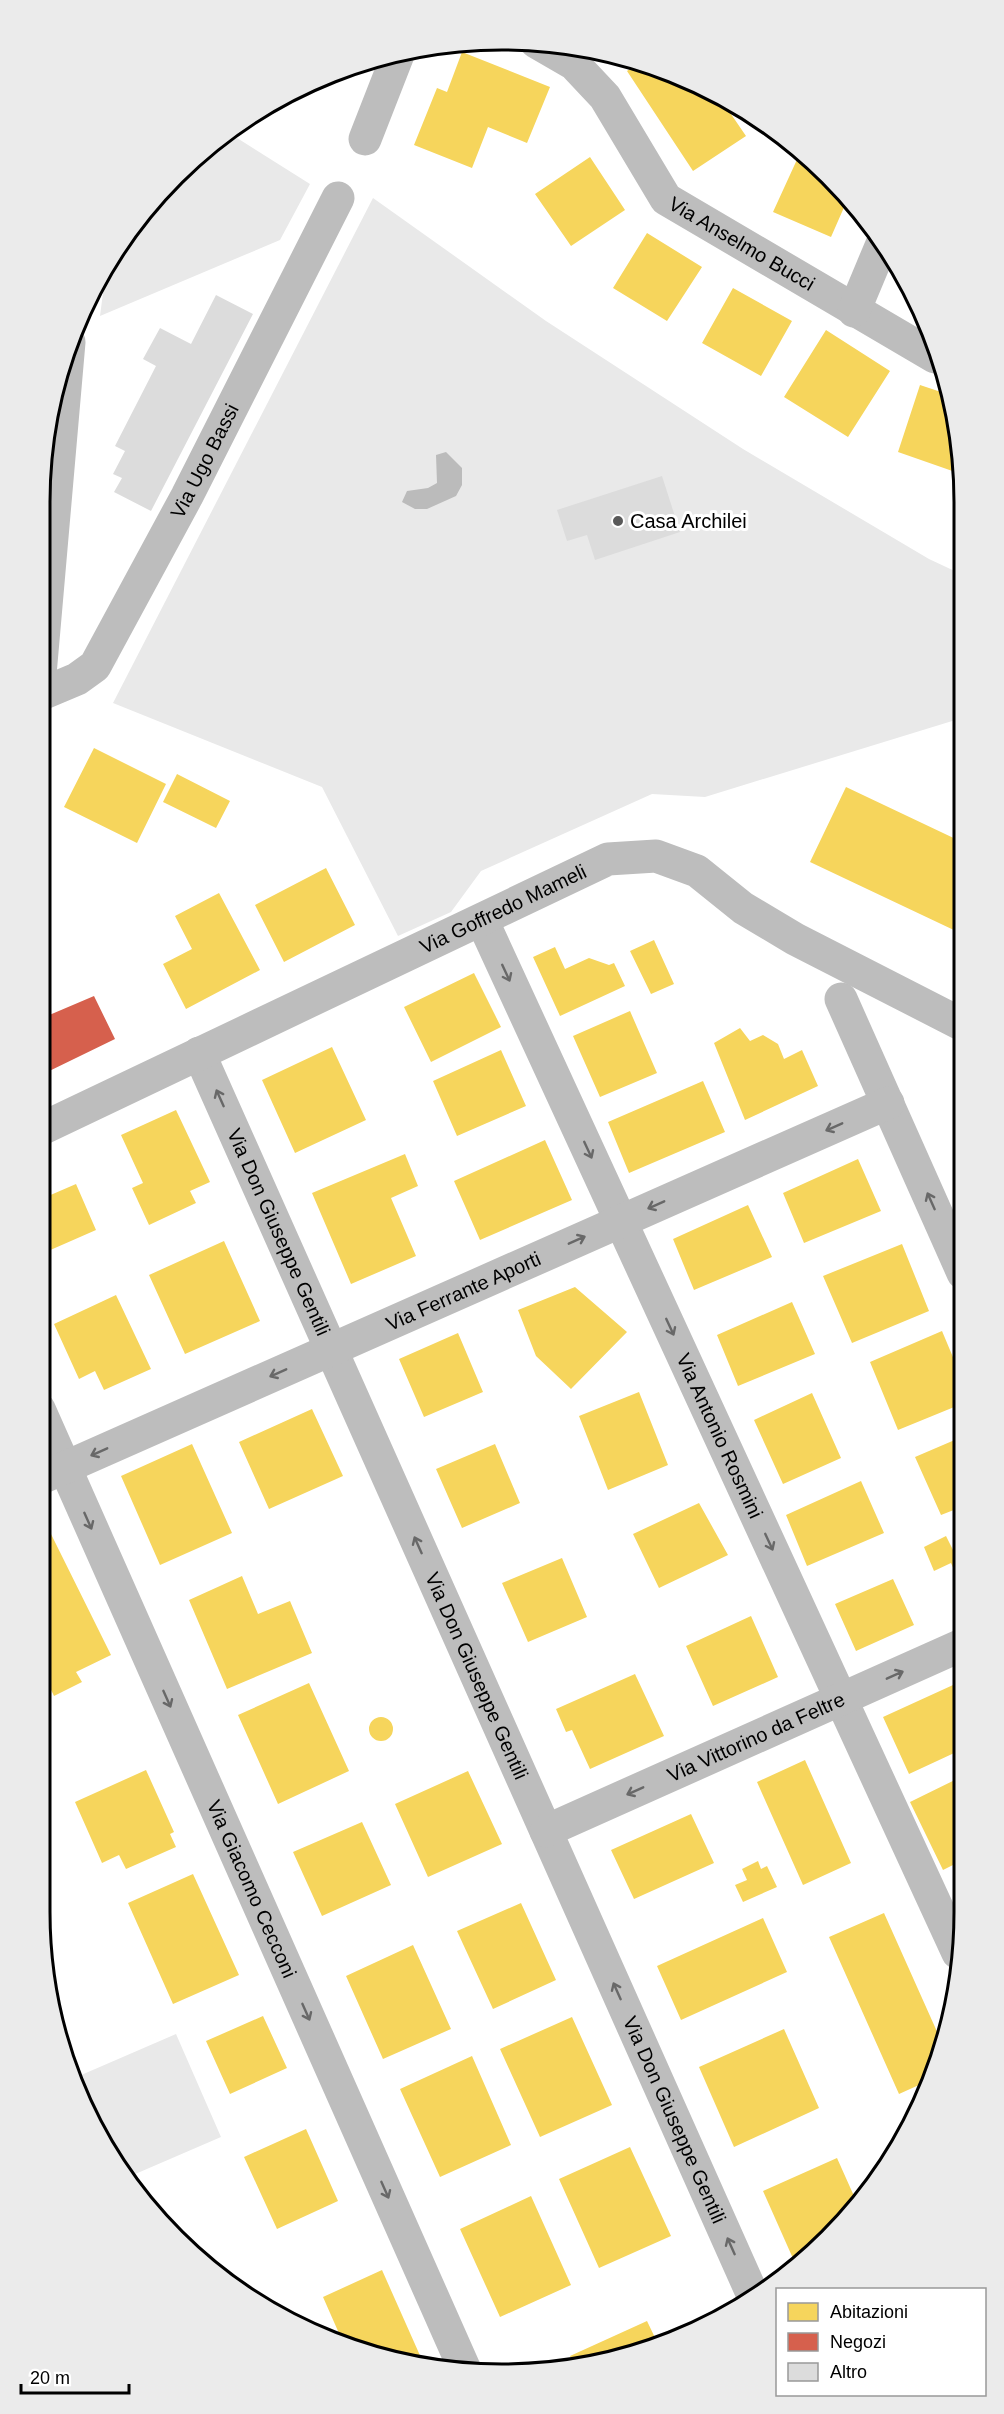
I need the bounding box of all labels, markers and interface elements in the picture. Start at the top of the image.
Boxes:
street label: Via Anselmo Bucci [665,192,819,295]
street label: Via Ugo Bassi [166,400,243,522]
place label: Casa Archilei [630,510,747,532]
marker: Casa Archilei [611,514,625,528]
street label: Via Goffredo Mameli [416,860,590,958]
one-way arrow [501,963,513,981]
one-way arrow [214,1089,225,1107]
one-way arrow [826,1121,844,1133]
street label: Via Don Giuseppe Gentili [223,1125,335,1339]
one-way arrow [583,1140,595,1158]
one-way arrow [925,1192,936,1210]
one-way arrow [647,1200,665,1212]
one-way arrow [567,1234,585,1246]
street label: Via Ferrante Aporti [383,1247,544,1335]
one-way arrow [665,1317,676,1335]
street label: Via Antonio Rosmini [672,1350,767,1522]
one-way arrow [269,1368,287,1379]
one-way arrow [91,1446,109,1458]
one-way arrow [82,1512,94,1530]
one-way arrow [765,1533,776,1551]
one-way arrow [412,1536,424,1554]
street label: Via Don Giuseppe Gentili [421,1569,532,1783]
one-way arrow [885,1669,903,1680]
street label: Via Vittorino da Feltre [664,1688,848,1786]
one-way arrow [162,1690,173,1708]
one-way arrow [626,1786,644,1798]
street label: Via Giacomo Cecconi [203,1797,301,1981]
one-way arrow [611,1983,623,2001]
one-way arrow [301,2003,312,2021]
street label: Via Don Giuseppe Gentili [619,2013,730,2227]
one-way arrow [379,2181,391,2199]
one-way arrow [724,2237,735,2255]
legend [776,2288,986,2396]
text: Abitazioni [830,2302,908,2322]
text: Negozi [830,2332,886,2352]
scale bar [21,2357,129,2395]
text: Altro [830,2362,867,2382]
text: 20 m [30,2368,70,2388]

